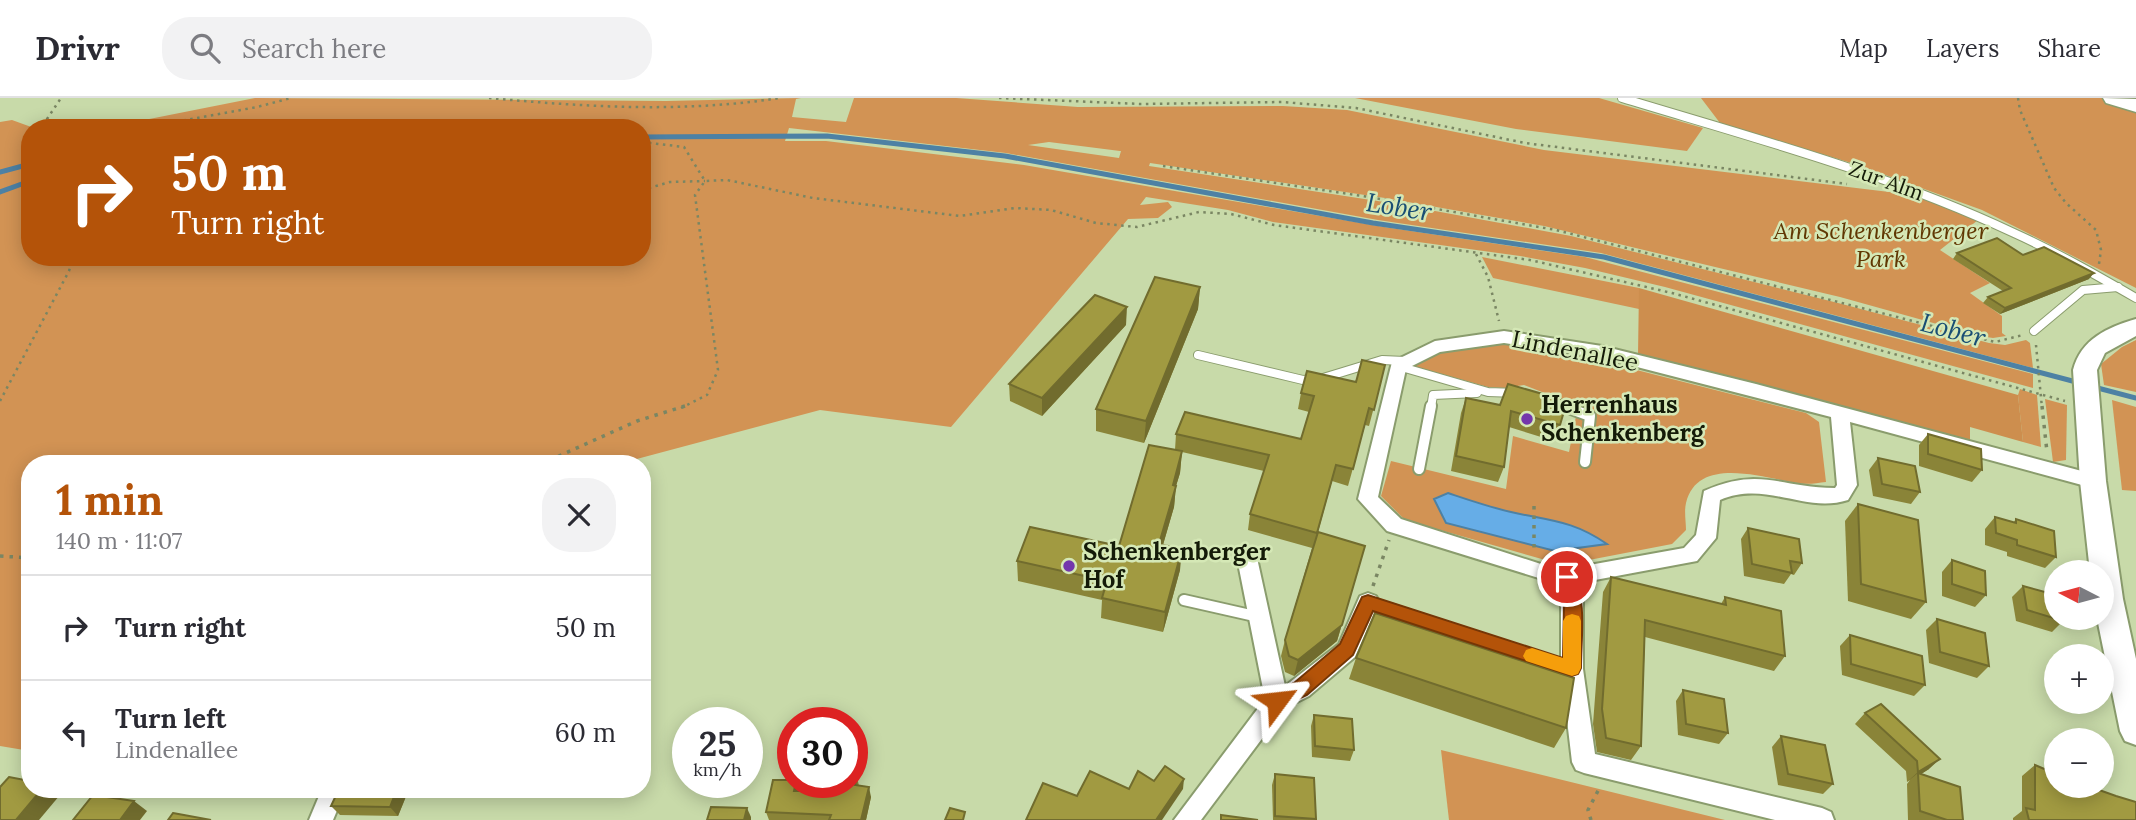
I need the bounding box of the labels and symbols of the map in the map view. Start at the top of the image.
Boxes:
street label: Zur Alm [1845,155,1927,207]
water label: Lober [1364,185,1434,228]
park label: Am Schenkenberger Park [1772,215,1989,274]
water label: Lober [1917,305,1989,354]
street label: Lindenallee [1509,323,1641,378]
place label: Herrenhaus Schenkenberg [1541,389,1706,448]
marker: Herrenhaus Schenkenberg [1519,411,1535,427]
place label: Schenkenberger Hof [1083,536,1271,595]
pin [1537,547,1597,607]
marker: Schenkenberger Hof [1061,558,1077,574]
north arrow [2044,560,2114,630]
position arrow [1240,664,1314,738]
speed limit sign: 30 [777,707,868,798]

